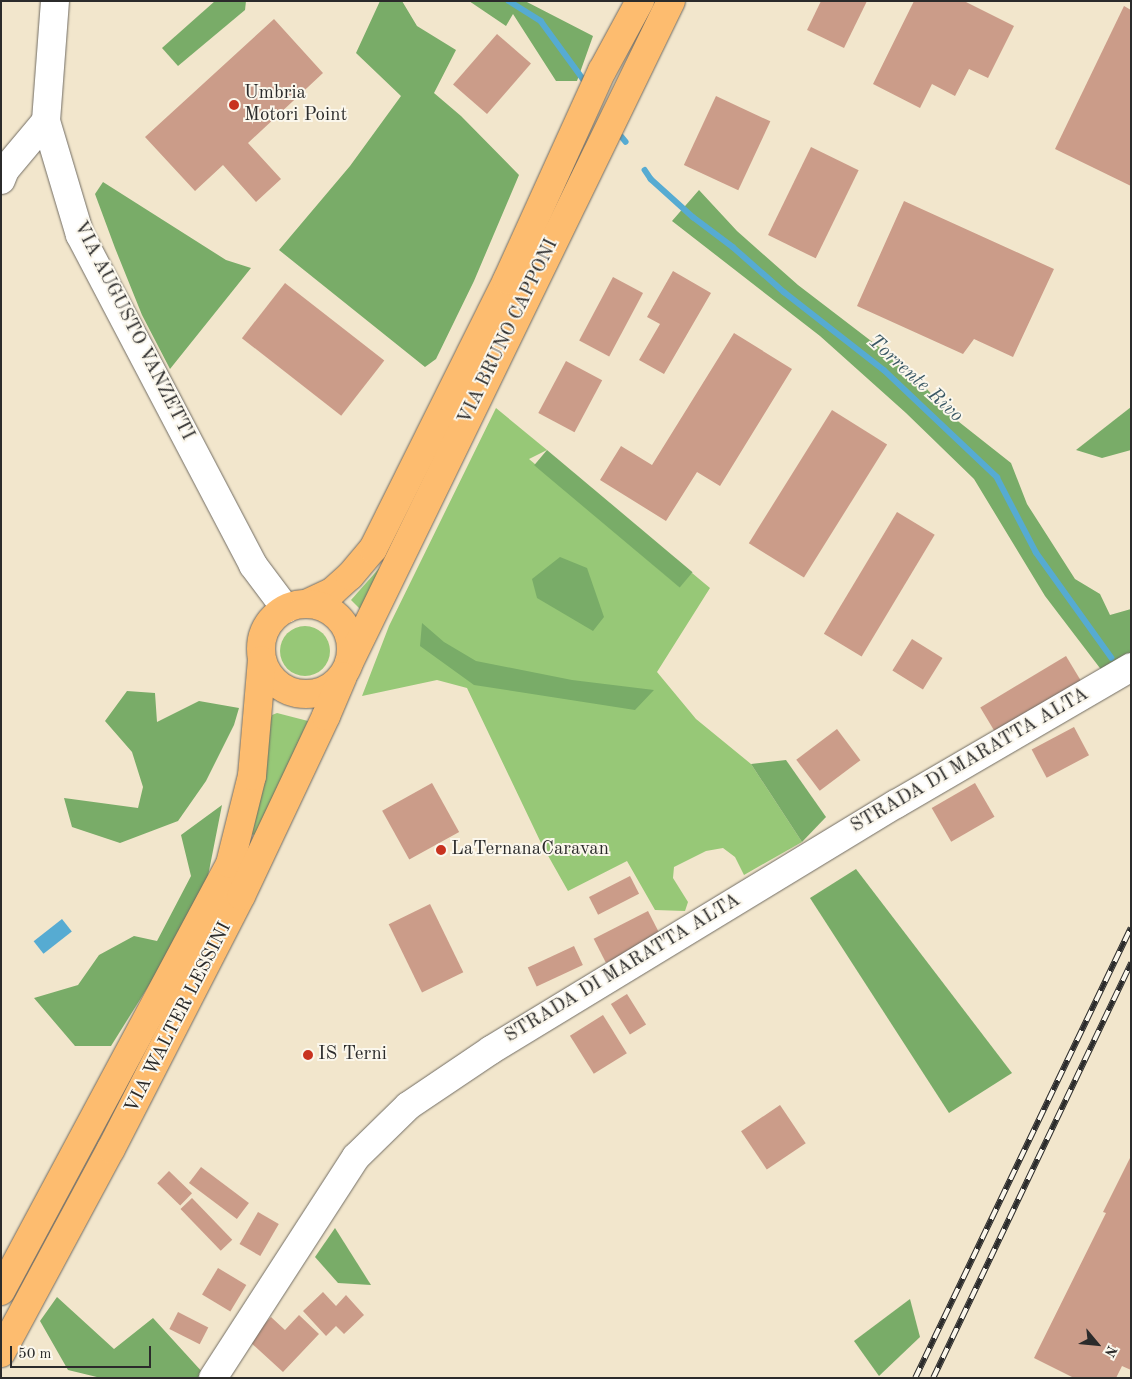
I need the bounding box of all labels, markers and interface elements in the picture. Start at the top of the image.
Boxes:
place label: Umbria Motori Point [244,83,347,127]
marker: Umbria Motori Point [228,99,240,111]
street label: VIA AUGUSTO VANZETTI [68,218,198,444]
street label: VIA BRUNO CAPPONI [454,236,564,428]
water label: Torrente Rivo [862,330,968,428]
street label: STRADA DI MARATTA ALTA [847,683,1093,839]
place label: LaTernanaCaravan [451,839,609,861]
marker: LaTernanaCaravan [435,844,447,856]
street label: STRADA DI MARATTA ALTA [501,890,745,1048]
street label: VIA WALTER LESSINI [121,919,237,1117]
place label: IS Terni [318,1044,387,1066]
marker: IS Terni [302,1049,314,1061]
north arrow [1072,1319,1122,1369]
scale bar [12,1336,154,1368]
text: N [1102,1343,1119,1359]
text: 50 m [18,1347,52,1362]

